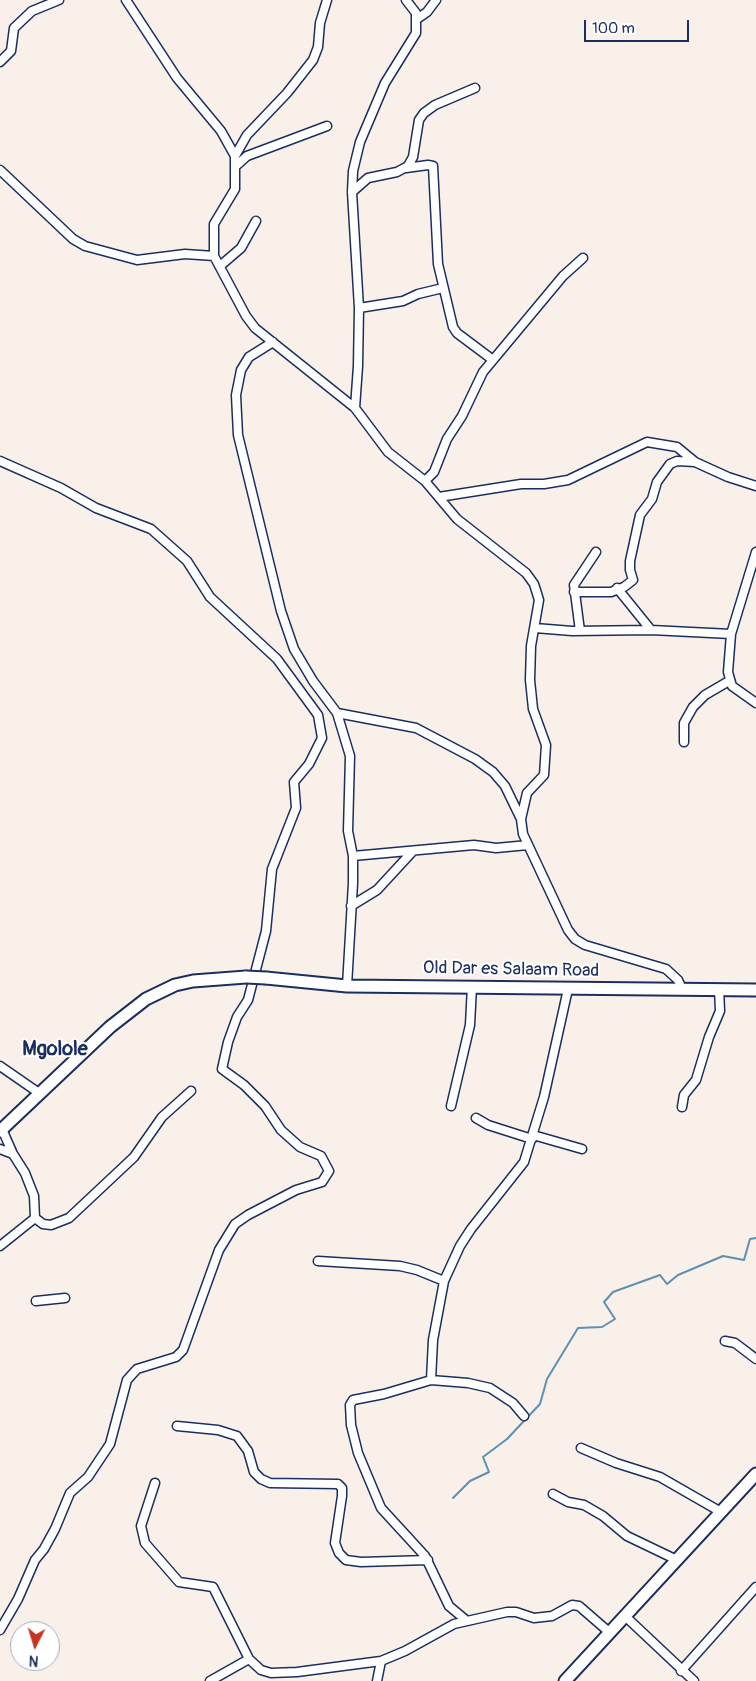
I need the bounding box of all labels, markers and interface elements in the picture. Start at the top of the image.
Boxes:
scale bar [586,10,691,42]
text: 100 m [592,19,635,38]
street label: Old Dar es Salaam Road [423,958,599,982]
district label: Mgolole [22,1038,88,1062]
north arrow [10,1621,60,1671]
text: N [28,1652,39,1669]

